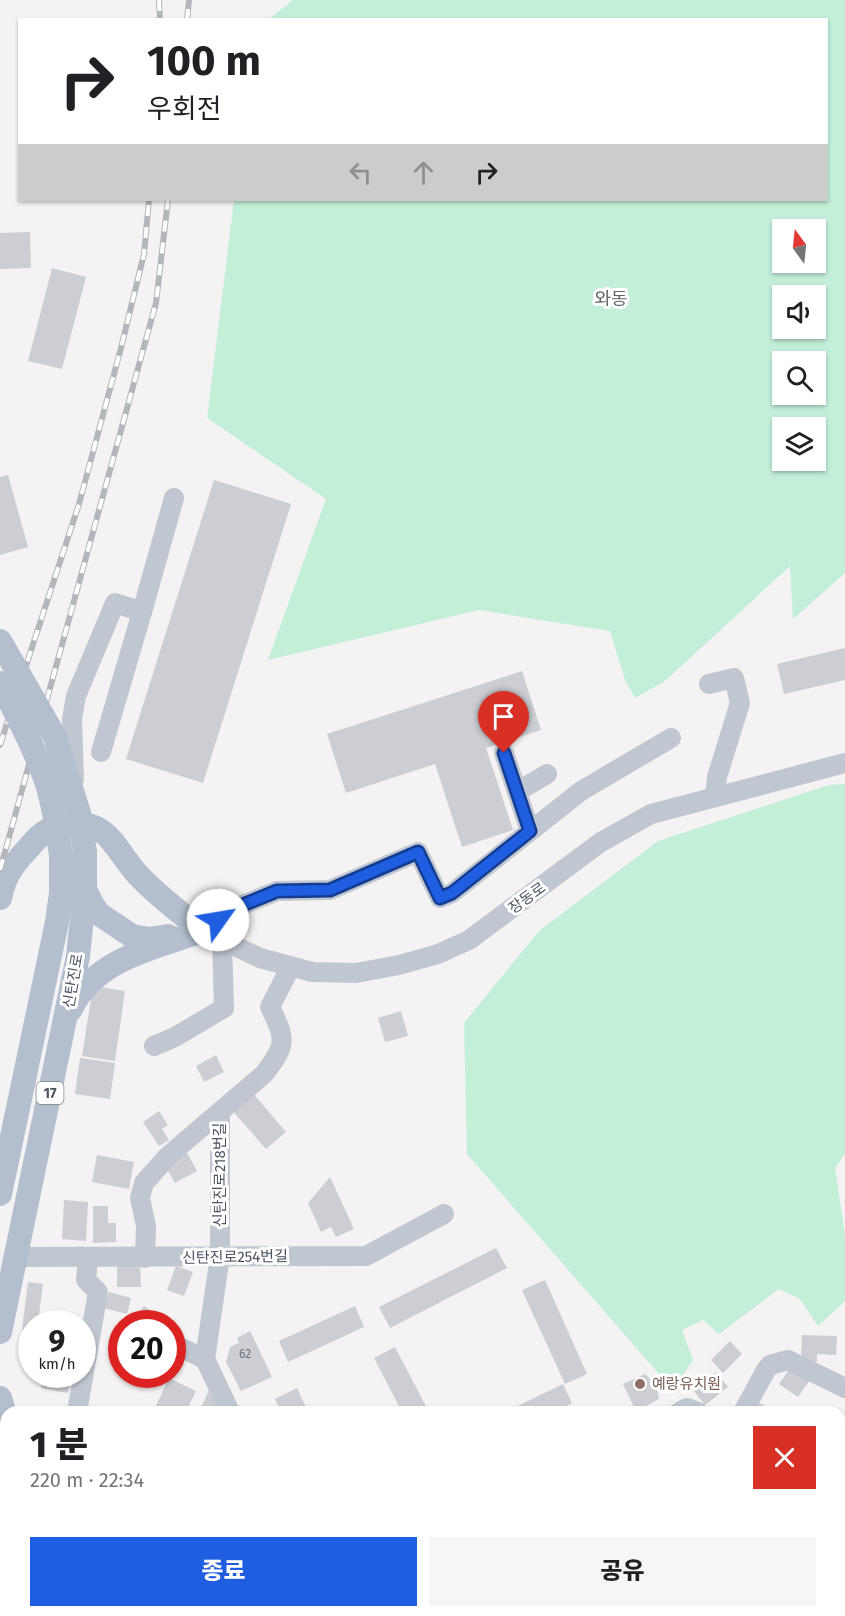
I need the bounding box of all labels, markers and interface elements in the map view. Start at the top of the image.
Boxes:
text: 100 m [147,36,261,86]
icon: right [48,42,126,120]
text: 우회전 [147,93,222,125]
icon: left [344,156,377,189]
icon: ahead [407,156,440,189]
icon: right [470,156,503,189]
north arrow [772,219,826,273]
map controls [772,219,826,471]
button: sound [772,285,826,339]
district label: 와동 [594,288,628,310]
button: search [772,351,826,405]
button: layers [772,417,826,471]
pin [478,691,529,753]
icon: arrive [487,700,520,733]
street label: 장동로 [505,879,549,917]
position arrow [186,888,250,952]
street label: 신탄진로 [59,952,87,1010]
road number: 17 [36,1082,64,1104]
street label: 신탄진로218번길 [211,1123,229,1227]
street label: 신탄진로254번길 [182,1247,288,1267]
speed limit sign: 20 [108,1310,186,1388]
text: 9 [49,1324,65,1360]
house number: 62 [239,1347,251,1361]
text: km/h [38,1355,76,1373]
place label: 예랑유치원 [652,1375,721,1393]
marker: 예랑유치원 [633,1377,647,1391]
text: 1 분 [30,1423,88,1467]
button: close [753,1426,816,1489]
text: 220 m · 22:34 [30,1468,144,1492]
button: 종료 [30,1537,417,1606]
button: 공유 [429,1537,816,1606]

